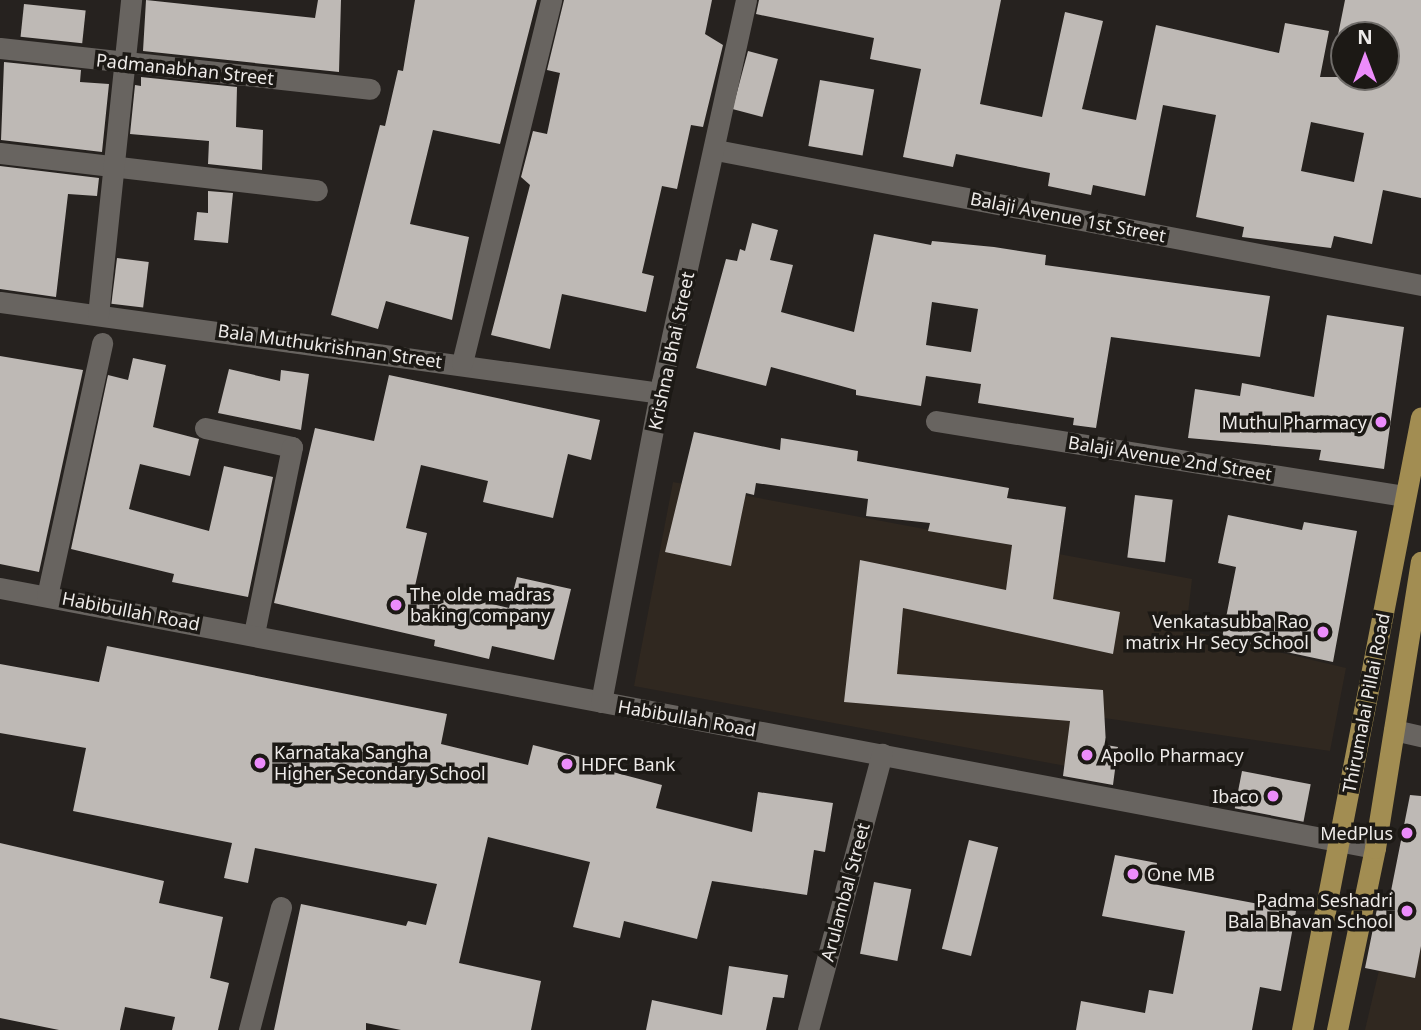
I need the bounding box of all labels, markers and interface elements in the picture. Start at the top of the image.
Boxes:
north arrow [1330,21,1400,91]
text: N [1357,24,1373,50]
street label: Padmanabhan Street [95,49,275,89]
street label: Balaji Avenue 1st Street [968,187,1168,247]
street label: Krishna Bhai Street [644,270,698,432]
street label: Bala Muthukrishnan Street [217,320,443,372]
place label: Muthu Pharmacy [1222,411,1367,433]
marker: Muthu Pharmacy [1373,414,1389,430]
street label: Balaji Avenue 2nd Street [1067,431,1273,485]
place label: The olde madras baking company [410,584,551,626]
street label: Habibullah Road [60,587,202,635]
marker: The olde madras baking company [388,597,404,613]
place label: Venkatasubba Rao matrix Hr Secy School [1125,611,1309,654]
street label: Thirumalai Pillai Road [1338,611,1394,795]
marker: Venkatasubba Rao matrix Hr Secy School [1315,624,1331,640]
street label: Habibullah Road [616,695,758,741]
place label: Karnataka Sangha Higher Secondary School [274,742,486,784]
place label: Apollo Pharmacy [1101,744,1244,766]
marker: Apollo Pharmacy [1079,747,1095,763]
place label: HDFC Bank [581,753,675,775]
marker: Karnataka Sangha Higher Secondary School [252,755,268,771]
marker: HDFC Bank [559,756,575,772]
place label: Ibaco [1212,785,1259,807]
marker: Ibaco [1265,788,1281,804]
street label: Arulambal Street [816,820,874,964]
place label: MedPlus [1320,822,1393,844]
marker: MedPlus [1399,825,1415,841]
place label: One MB [1147,863,1215,885]
marker: One MB [1125,866,1141,882]
place label: Padma Seshadri Bala Bhavan School [1228,890,1393,932]
marker: Padma Seshadri Bala Bhavan School [1399,903,1415,919]

